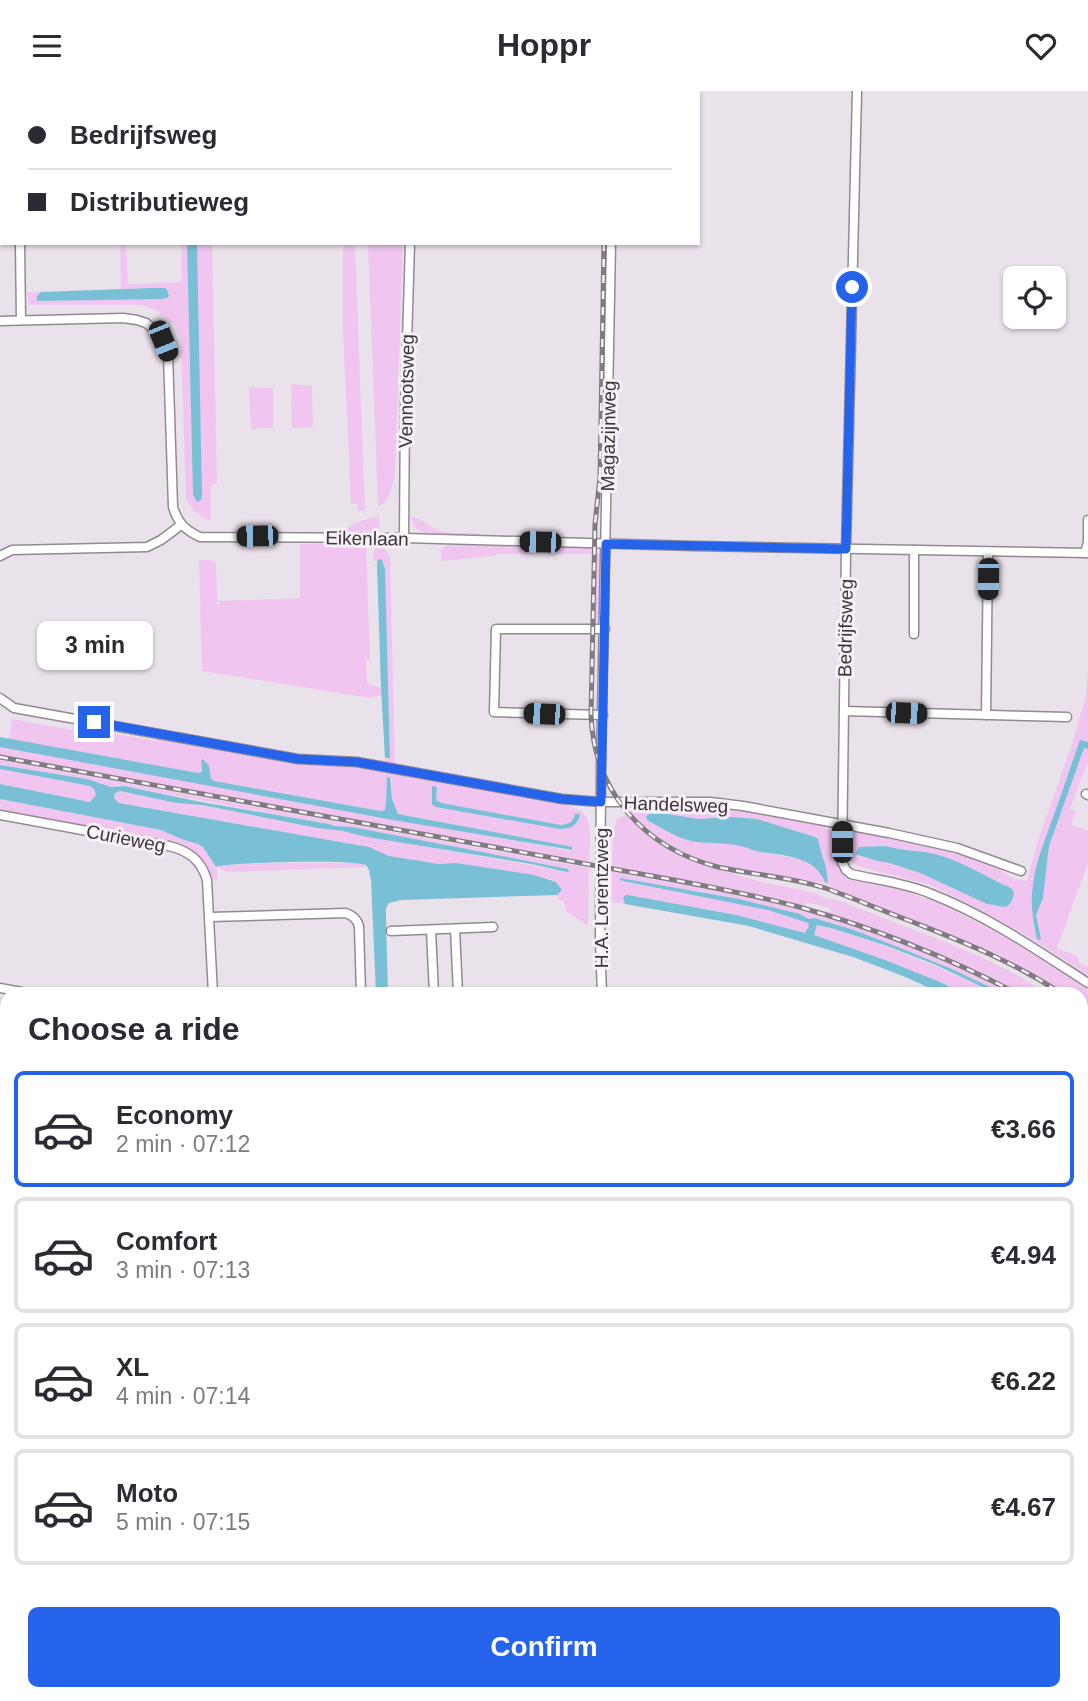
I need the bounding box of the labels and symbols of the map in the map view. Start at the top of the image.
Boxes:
route start [836,271,868,303]
car [146,318,181,364]
street label: Vennootsweg [395,334,418,448]
street label: Magazijnweg [597,380,620,492]
car [236,525,279,547]
street label: Eikenlaan [325,527,409,550]
car [519,531,562,553]
car [978,558,999,600]
street label: Bedrijfsweg [834,579,857,677]
callout: 3 min [36,621,152,669]
car [885,702,928,724]
car [523,703,566,725]
route end [78,706,110,738]
street label: Handelsweg [623,792,729,817]
street label: Curieweg [85,821,167,856]
car [832,821,853,863]
street label: H.A. Lorentzweg [591,828,612,968]

